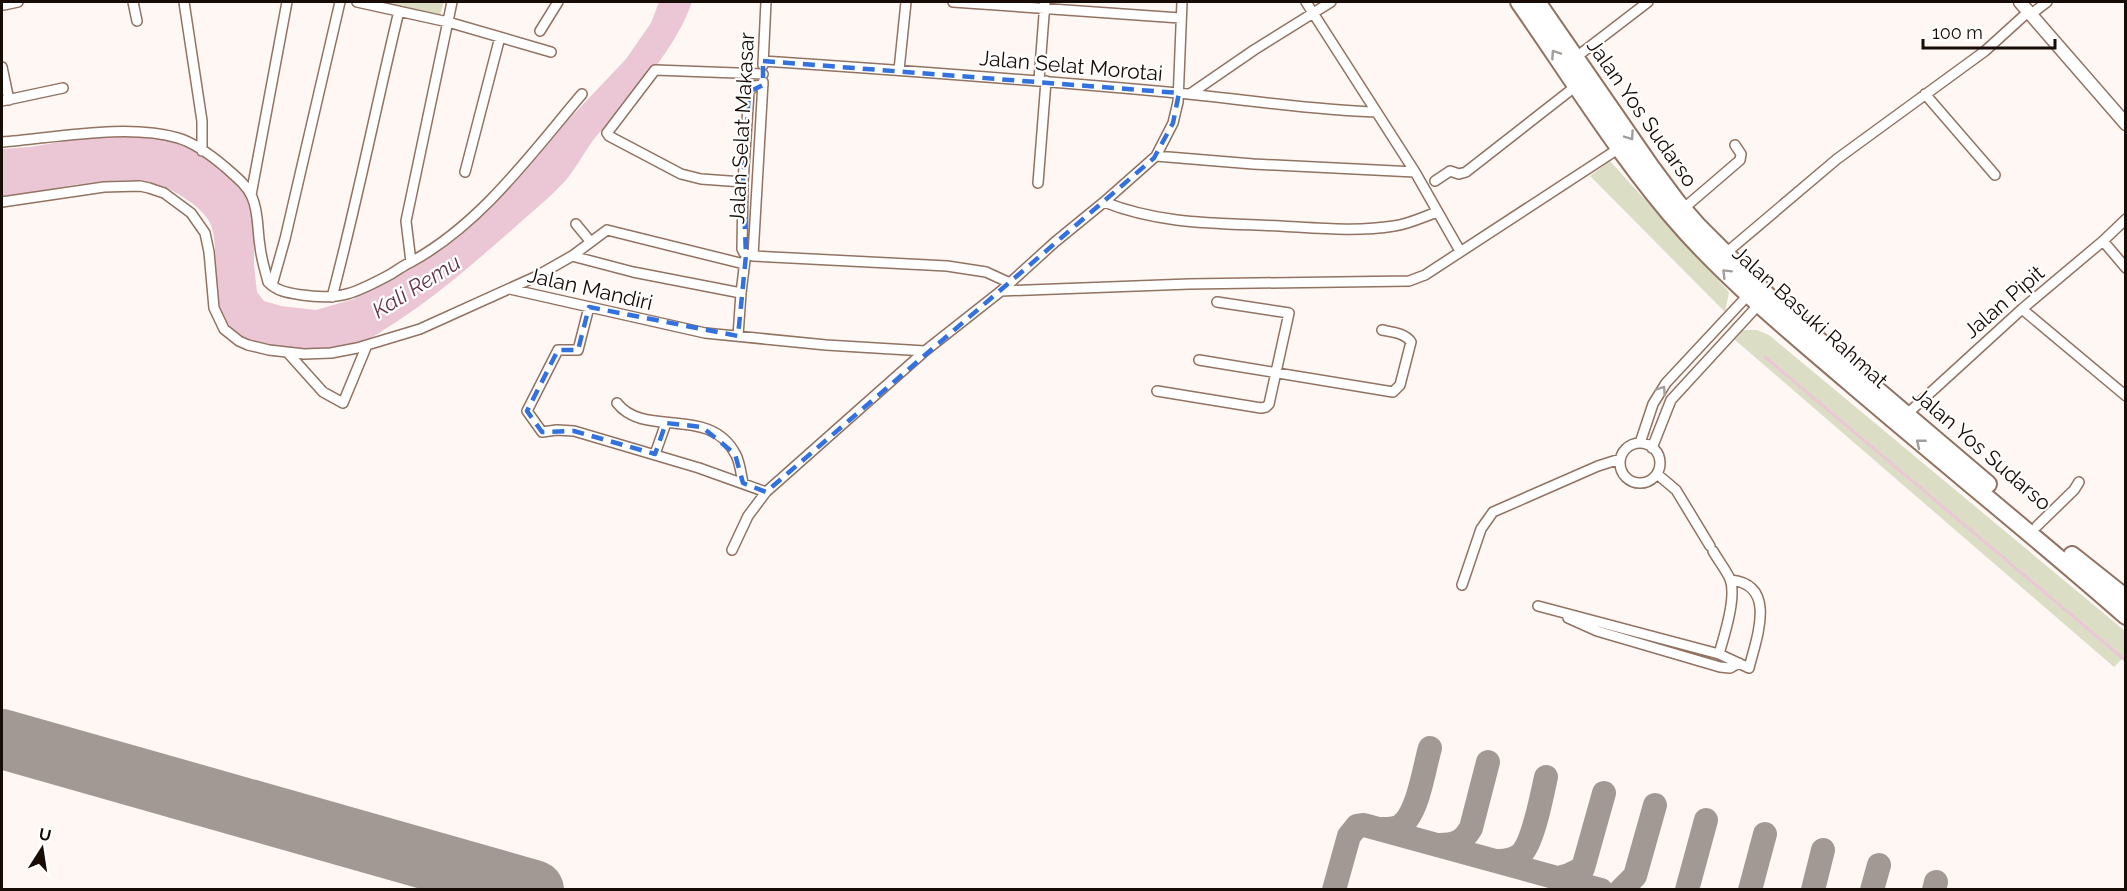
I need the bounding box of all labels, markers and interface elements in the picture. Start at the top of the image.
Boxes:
scale bar [1923,12,2055,50]
text: 100 m [1932,22,1983,43]
street label: Jalan Selat Makasar [724,31,759,224]
street label: Jalan Yos Sudarso [1582,34,1703,192]
street label: Jalan Selat Morotai [978,45,1164,86]
one-way arrow [1551,49,1562,60]
one-way arrow [1623,129,1634,140]
street label: Jalan Basuki Rahmat [1728,240,1893,393]
water label: Kali Remu [367,249,465,323]
street label: Jalan Pipit [1958,260,2049,343]
street label: Jalan Mandiri [525,262,655,315]
one-way arrow [1722,270,1733,281]
street label: Jalan Yos Sudarso [1908,382,2057,515]
one-way arrow [1655,385,1666,396]
one-way arrow [1916,439,1927,450]
north arrow [12,819,72,879]
text: U [37,824,53,845]

